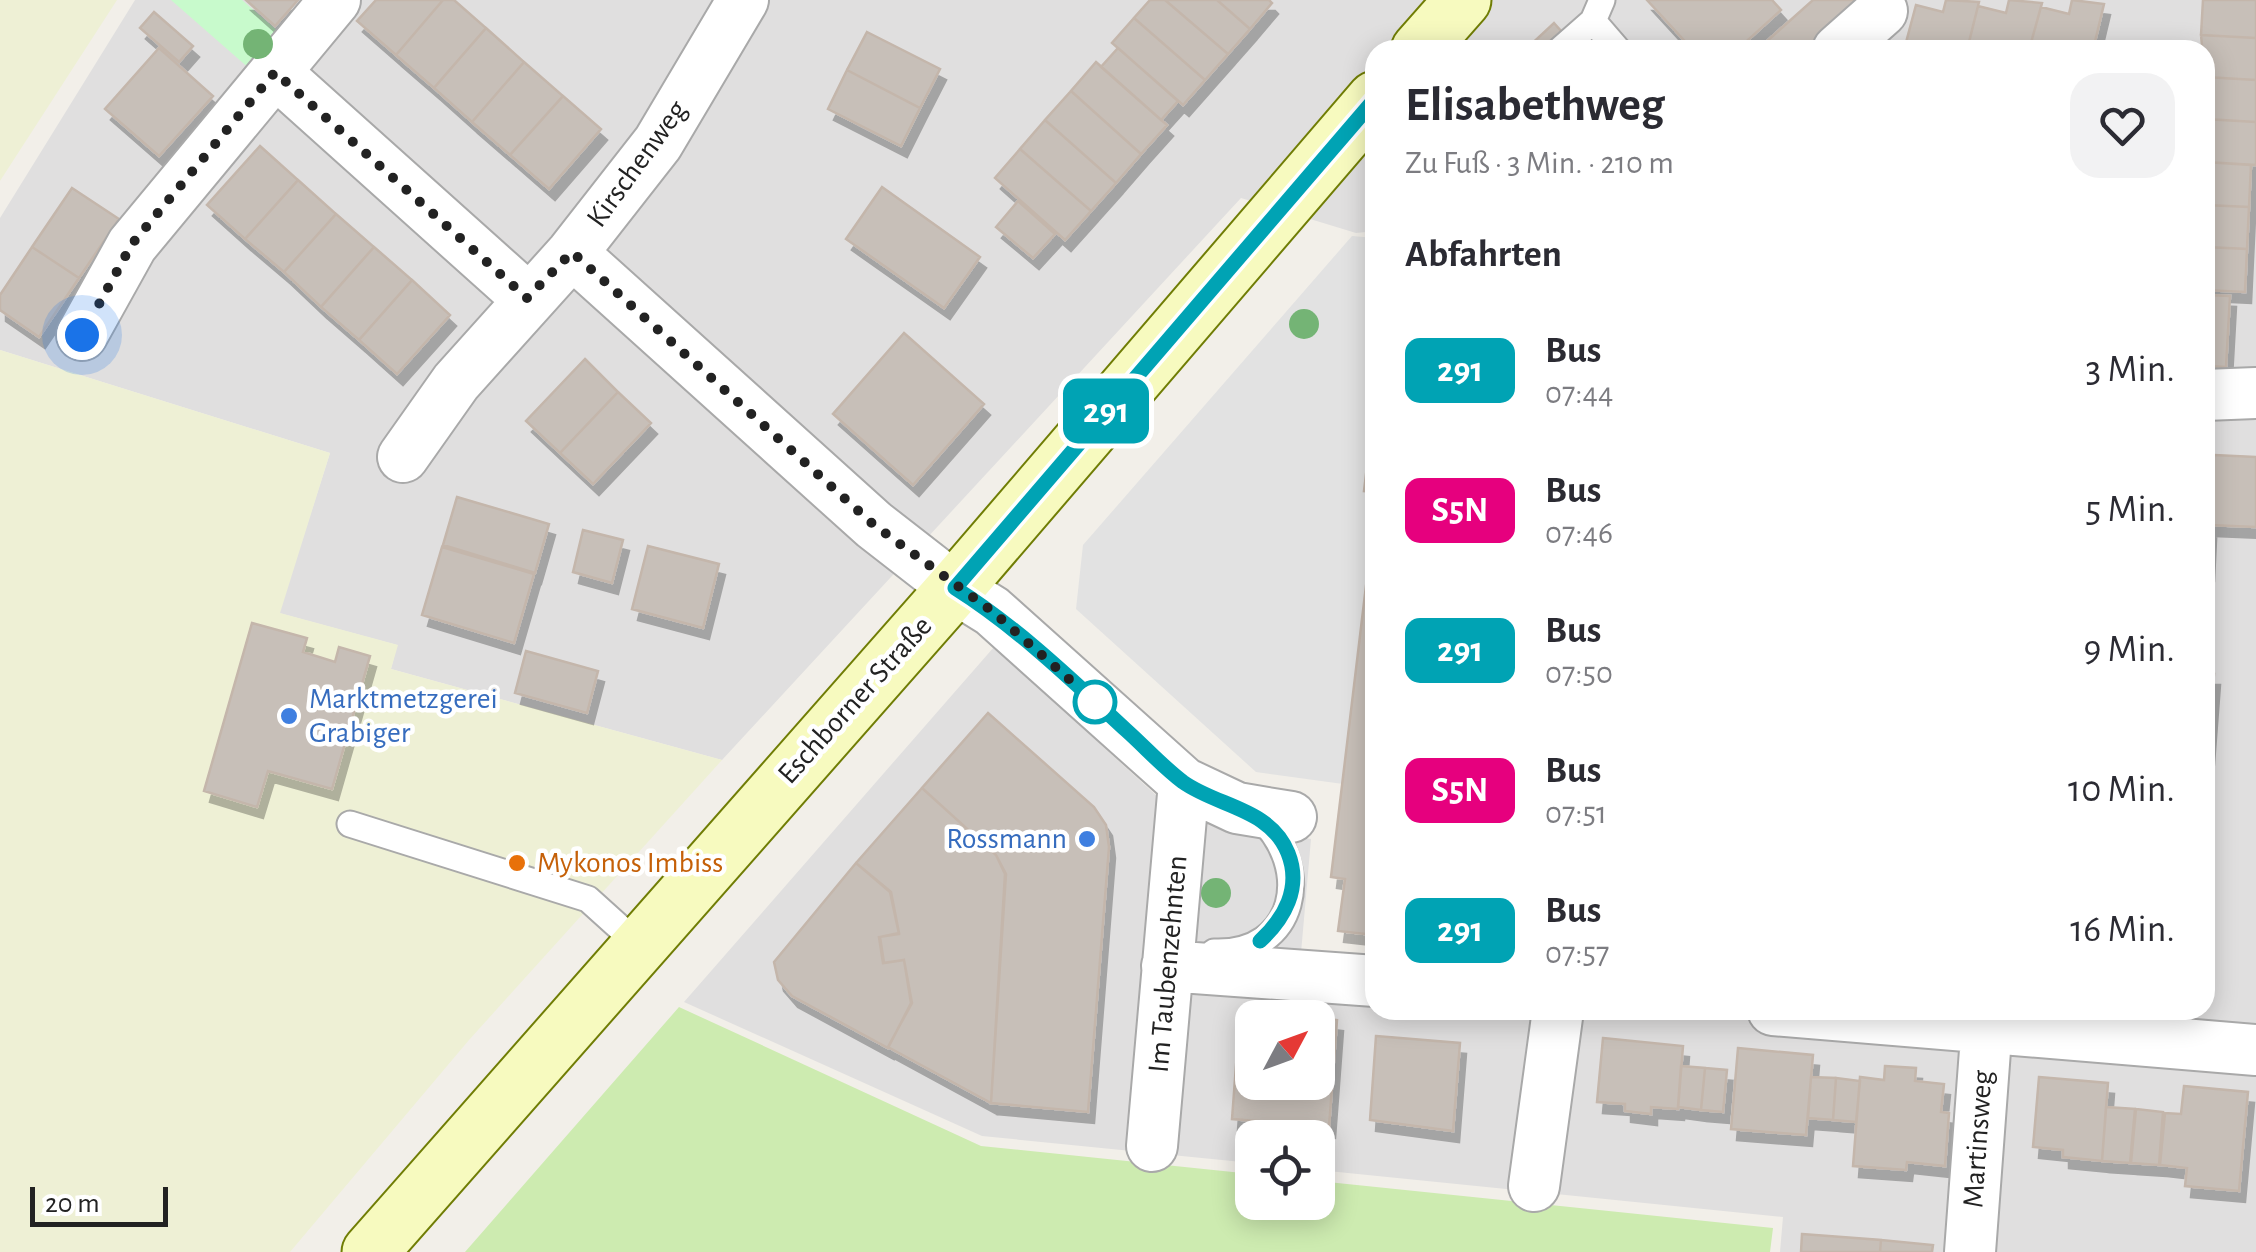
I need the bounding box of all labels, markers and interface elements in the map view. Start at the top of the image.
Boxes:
button: heart [2070,73,2175,178]
text: Elisabethweg [1405,82,1665,130]
street label: Kirschenweg [581,95,693,233]
text: Zu Fuß · 3 Min. · 210 m [1405,147,1674,179]
text: Abfahrten [1405,236,1562,274]
your location [57,310,107,360]
text: Bus [1545,332,1601,370]
text: 3 Min. [2086,351,2175,389]
text: 291 [1437,353,1483,388]
text: 07:44 [1545,377,1613,409]
line badge: 291 [1048,378,1164,444]
text: 291 [1083,394,1129,429]
text: Bus [1545,472,1601,510]
text: 5 Min. [2085,491,2175,529]
text: S5N [1432,493,1488,528]
text: 07:46 [1545,517,1613,549]
street label: Eschborner Straße [772,611,938,789]
text: Bus [1545,612,1601,650]
text: 9 Min. [2083,631,2175,669]
text: 291 [1437,633,1483,668]
text: 07:50 [1545,657,1613,689]
unlabelled marker [1074,681,1116,723]
place label: Marktmetzgerei Grabiger [309,684,498,748]
marker: Marktmetzgerei Grabiger [278,705,300,727]
text: Bus [1545,752,1601,790]
text: 10 Min. [2068,771,2175,809]
text: S5N [1432,773,1488,808]
text: 07:51 [1545,797,1607,829]
place label: Rossmann [946,824,1067,854]
marker: Rossmann [1076,828,1098,850]
place label: Mykonos Imbiss [537,848,723,878]
marker: Mykonos Imbiss [506,852,528,874]
street label: Im Taubenzehnten [1144,854,1192,1074]
text: Bus [1545,892,1601,930]
text: 16 Min. [2070,911,2175,949]
text: 291 [1437,913,1483,948]
text: 07:57 [1545,937,1609,969]
north arrow [1235,1000,1335,1100]
map controls [1235,1000,1335,1220]
street label: Martinsweg [1958,1069,1998,1209]
button: locate [1235,1120,1335,1220]
scale bar [30,1182,168,1226]
text: 20 m [45,1190,100,1218]

